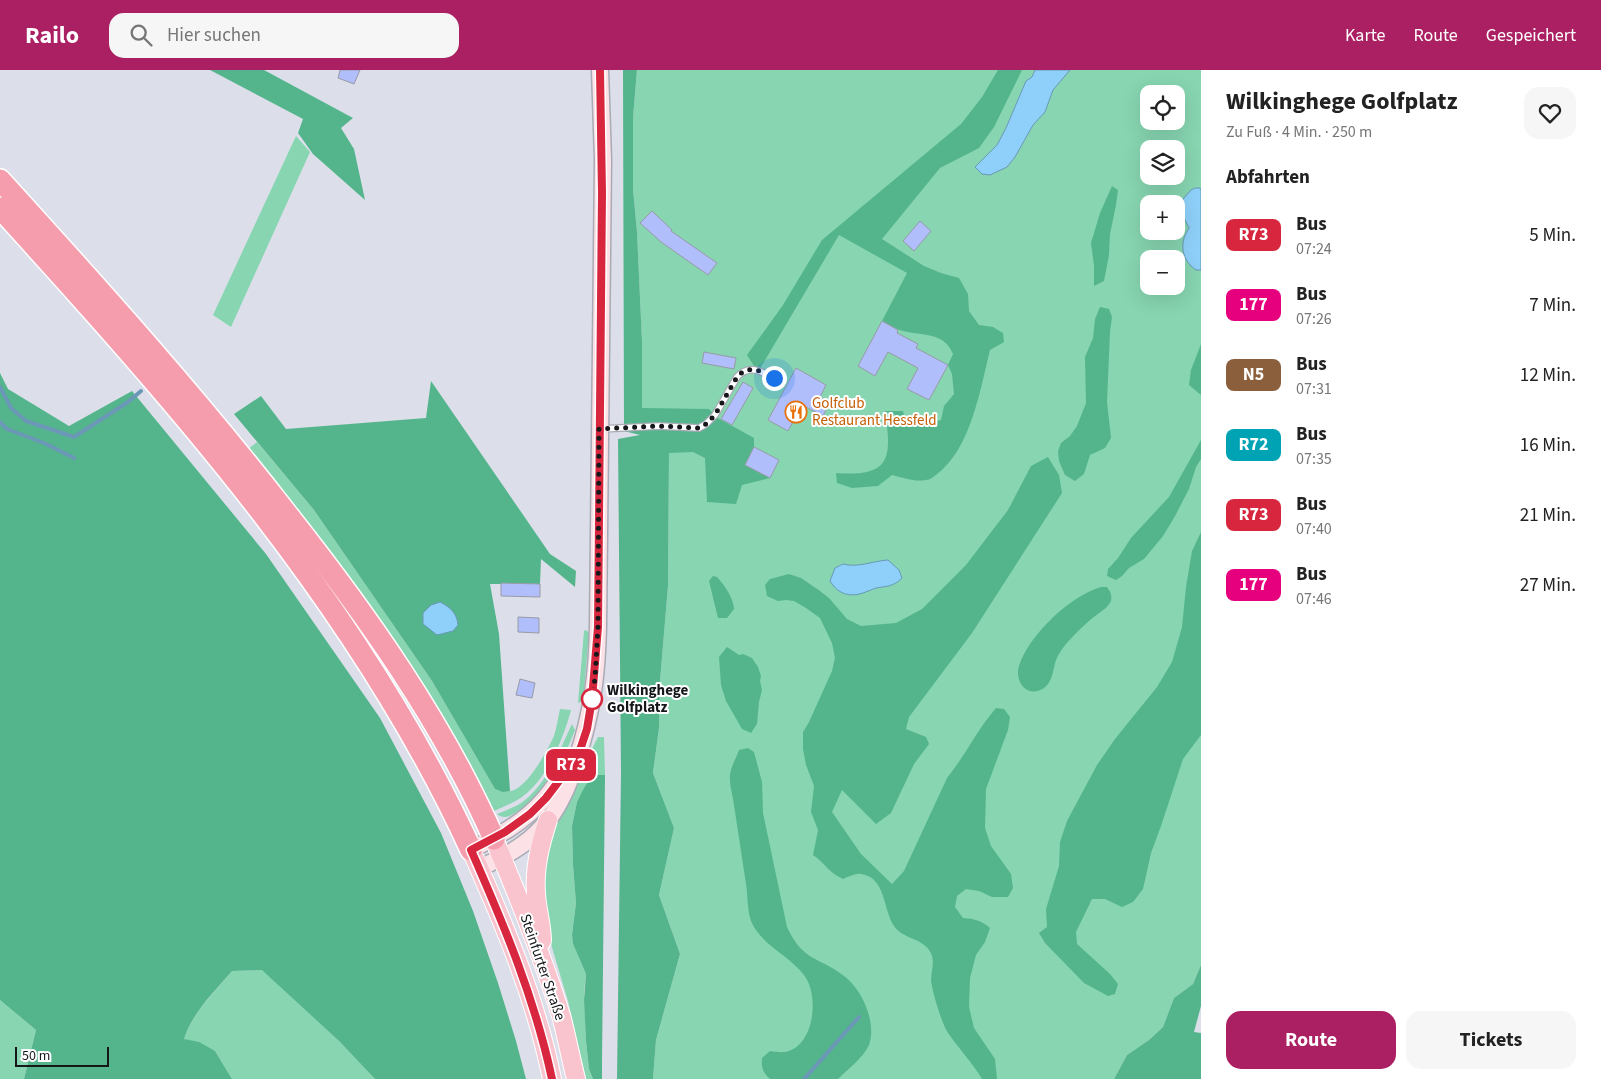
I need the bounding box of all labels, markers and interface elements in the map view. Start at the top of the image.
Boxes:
search box [109,13,459,58]
text: Railo [25,18,79,53]
icon: search [127,21,155,49]
text: Hier suchen [167,22,261,49]
text: Karte [1345,23,1385,48]
text: Route [1413,23,1458,48]
text: Gespeichert [1486,23,1576,48]
text: Wilkinghege Golfplatz [1226,84,1458,119]
map controls [1140,85,1185,295]
button: locate [1140,85,1185,130]
button: heart [1524,87,1576,139]
text: Zu Fuß · 4 Min. · 250 m [1226,121,1372,143]
button: layers [1140,140,1185,185]
text: Abfahrten [1226,164,1310,191]
button: + [1140,195,1185,240]
text: Bus [1296,211,1327,238]
text: R73 [1238,222,1269,247]
text: 5 Min. [1529,222,1576,249]
text: 07:24 [1296,238,1332,260]
button: − [1140,250,1185,295]
text: Bus [1296,281,1327,308]
text: 177 [1239,292,1268,317]
text: 7 Min. [1529,292,1576,319]
text: 07:26 [1296,308,1332,330]
text: Bus [1296,351,1327,378]
text: N5 [1243,362,1264,387]
text: 12 Min. [1520,362,1576,389]
your location [762,366,787,391]
text: 07:31 [1296,378,1332,400]
place label: Golfclub Restaurant Hessfeld [812,393,937,431]
restaurant icon: Golfclub Restaurant Hessfeld [784,400,808,424]
text: Bus [1296,421,1327,448]
text: R72 [1238,432,1269,457]
text: 16 Min. [1520,432,1576,459]
text: 07:35 [1296,448,1332,470]
text: Bus [1296,491,1327,518]
text: R73 [1238,502,1269,527]
text: 21 Min. [1520,502,1576,529]
text: 07:40 [1296,518,1332,540]
text: Bus [1296,561,1327,588]
text: 177 [1239,572,1268,597]
text: 27 Min. [1520,572,1576,599]
text: 07:46 [1296,588,1332,610]
place label: Wilkinghege Golfplatz [607,680,688,718]
marker: Wilkinghege Golfplatz [581,688,603,710]
line badge: R73 [542,749,600,781]
text: R73 [556,752,586,777]
street label: Steinfurter Straße [514,911,571,1023]
button: Route [1226,1011,1396,1069]
button: Tickets [1406,1011,1576,1069]
scale bar [15,1044,109,1067]
text: 50 m [22,1046,50,1066]

